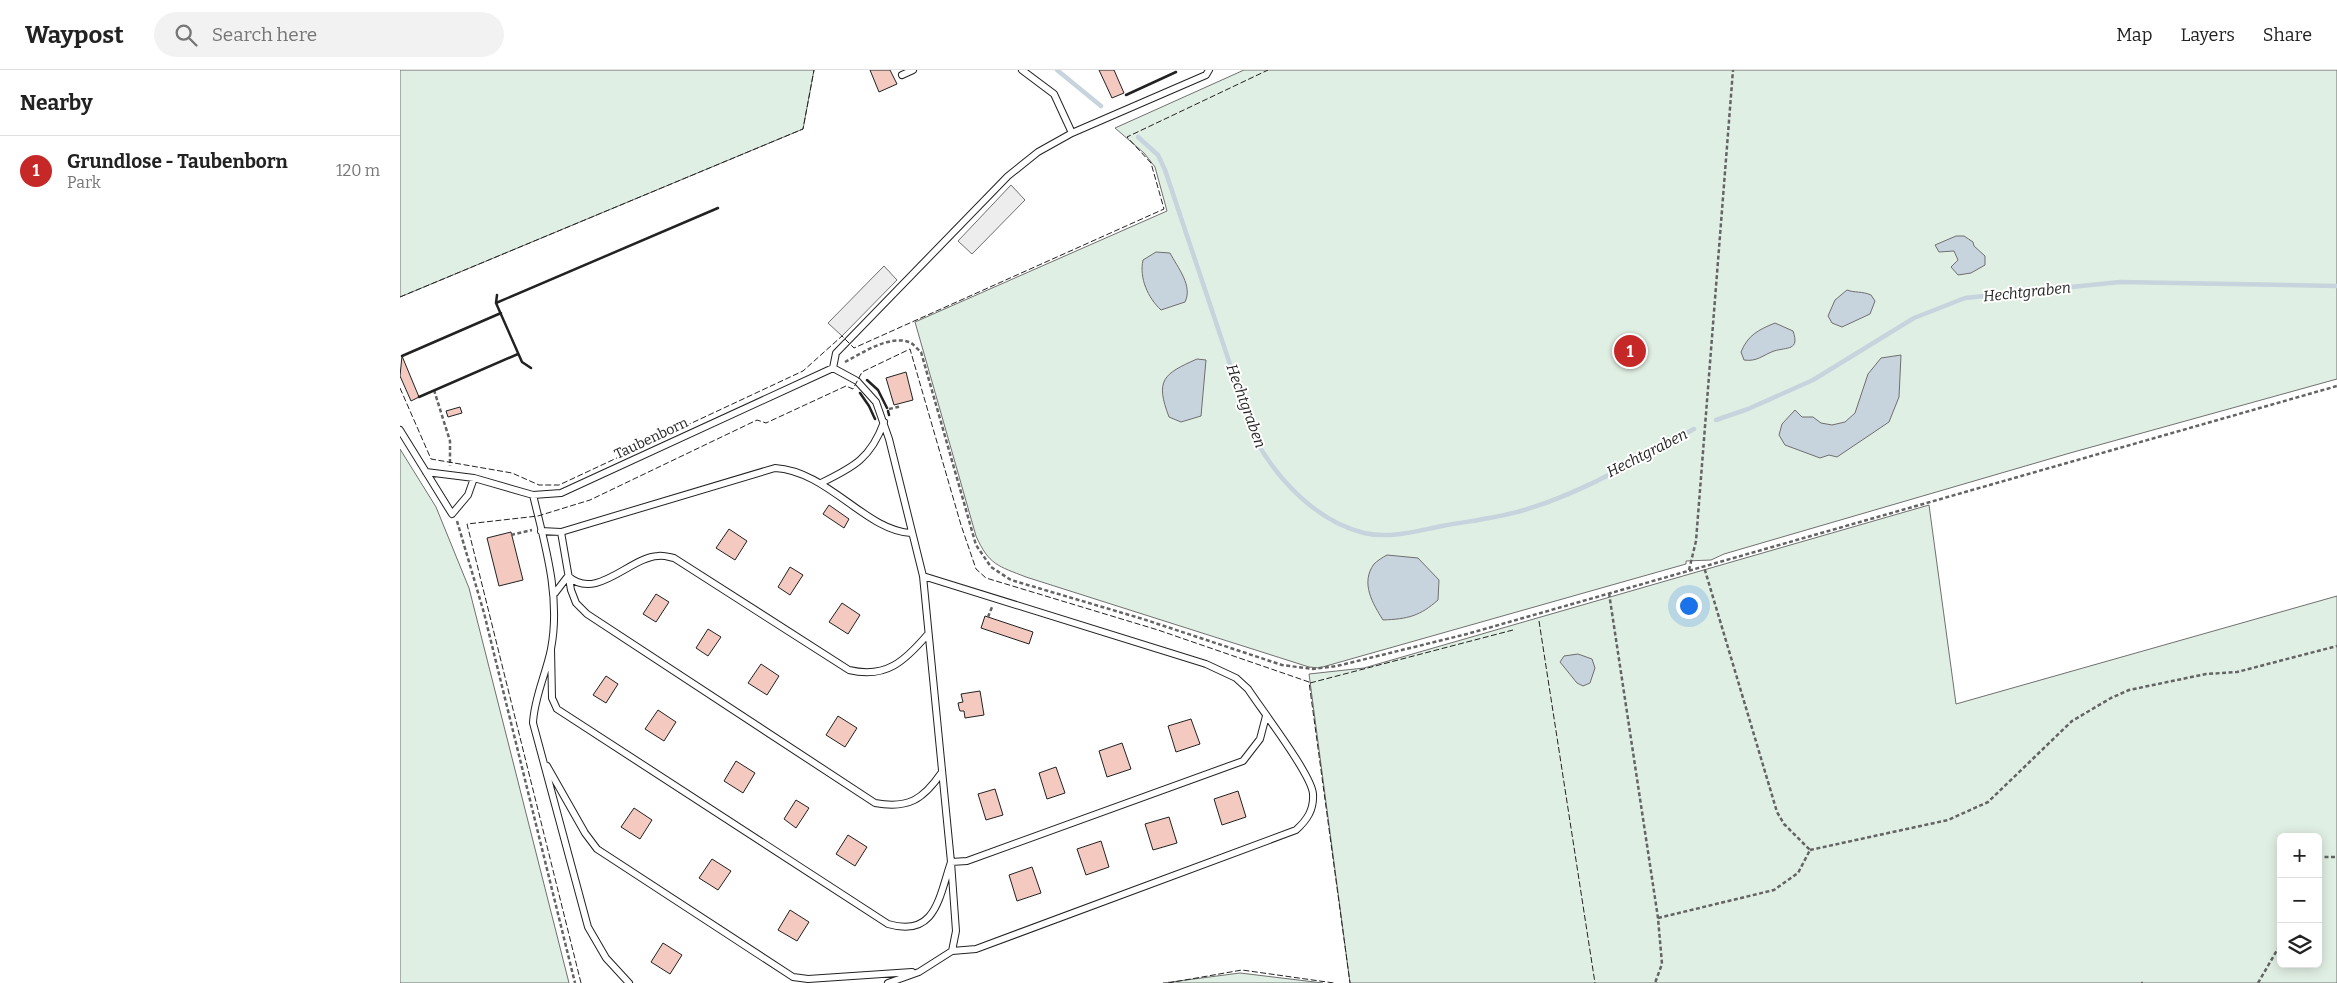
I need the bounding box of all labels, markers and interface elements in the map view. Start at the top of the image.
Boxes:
search box [154,12,504,57]
text: Waypost [25,21,124,49]
icon: search [172,21,200,49]
text: Search here [212,23,317,46]
text: Map [2116,24,2152,46]
text: Layers [2180,24,2235,46]
text: Share [2263,24,2312,46]
text: Nearby [20,90,93,116]
text: Grundlose - Taubenborn [67,150,288,173]
text: 1 [33,161,39,180]
text: 120 m [336,161,380,180]
text: Park [67,173,101,192]
water label: Hechtgraben [1982,278,2072,306]
pin: 1 [1614,332,1646,370]
water label: Hechtgraben [1222,361,1270,451]
street label: Taubenborn [612,414,691,463]
water label: Hechtgraben [1604,425,1690,481]
your location [1676,593,1702,619]
map controls [2277,833,2322,968]
button: + [2277,833,2322,878]
button: − [2277,878,2322,923]
button: layers [2277,923,2322,968]

